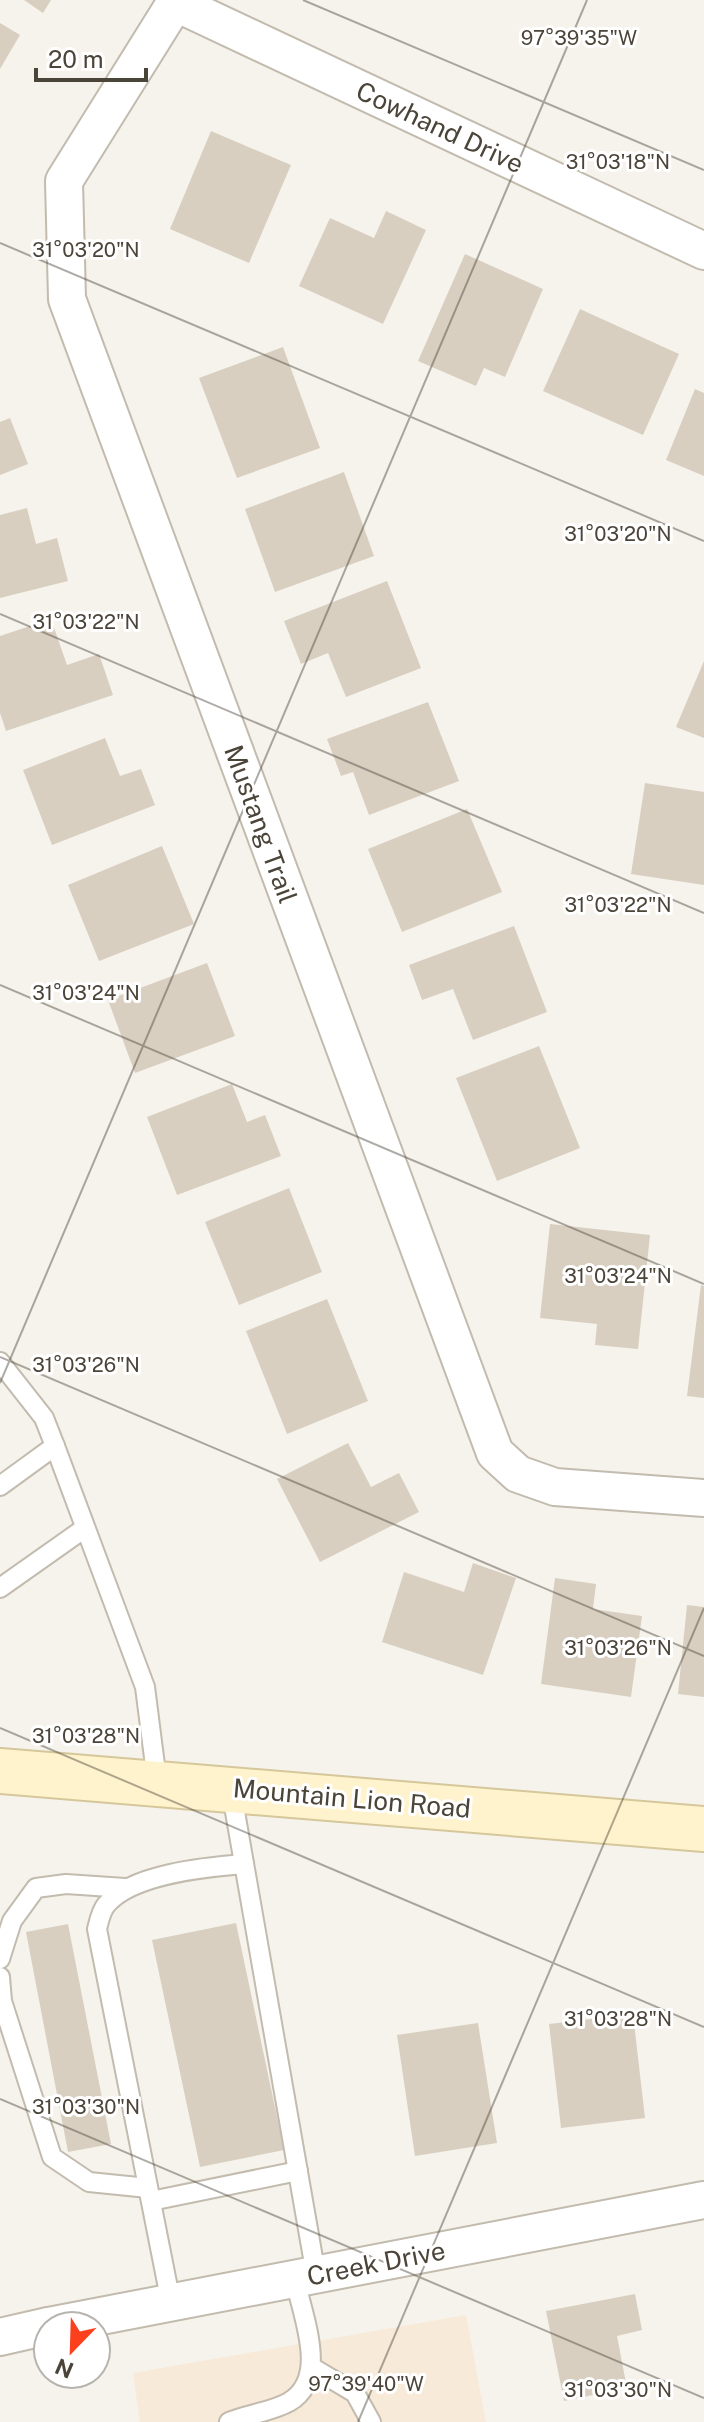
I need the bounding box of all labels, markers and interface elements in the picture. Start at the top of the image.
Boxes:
text: 97°39'35"W [521,26,637,50]
scale bar [36,32,146,82]
text: 20 m [48,45,104,73]
street label: Cowhand Drive [351,75,529,179]
text: 31°03'18"N [566,150,670,174]
text: 31°03'20"N [32,238,140,262]
text: 31°03'20"N [564,522,672,546]
text: 31°03'22"N [32,610,140,634]
street label: Mustang Trail [218,741,304,907]
text: 31°03'22"N [564,893,672,917]
text: 31°03'24"N [32,981,140,1005]
text: 31°03'24"N [564,1264,672,1288]
text: 31°03'26"N [32,1353,140,1377]
text: 31°03'26"N [564,1636,672,1660]
text: 31°03'28"N [32,1724,140,1748]
street label: Mountain Lion Road [232,1772,472,1824]
text: 31°03'28"N [564,2007,672,2031]
text: 31°03'30"N [32,2095,140,2119]
street label: Creek Drive [304,2234,448,2292]
north arrow [32,2310,112,2390]
text: N [51,2353,77,2384]
text: 97°39'40"W [308,2372,424,2396]
text: 31°03'30"N [564,2378,672,2402]

